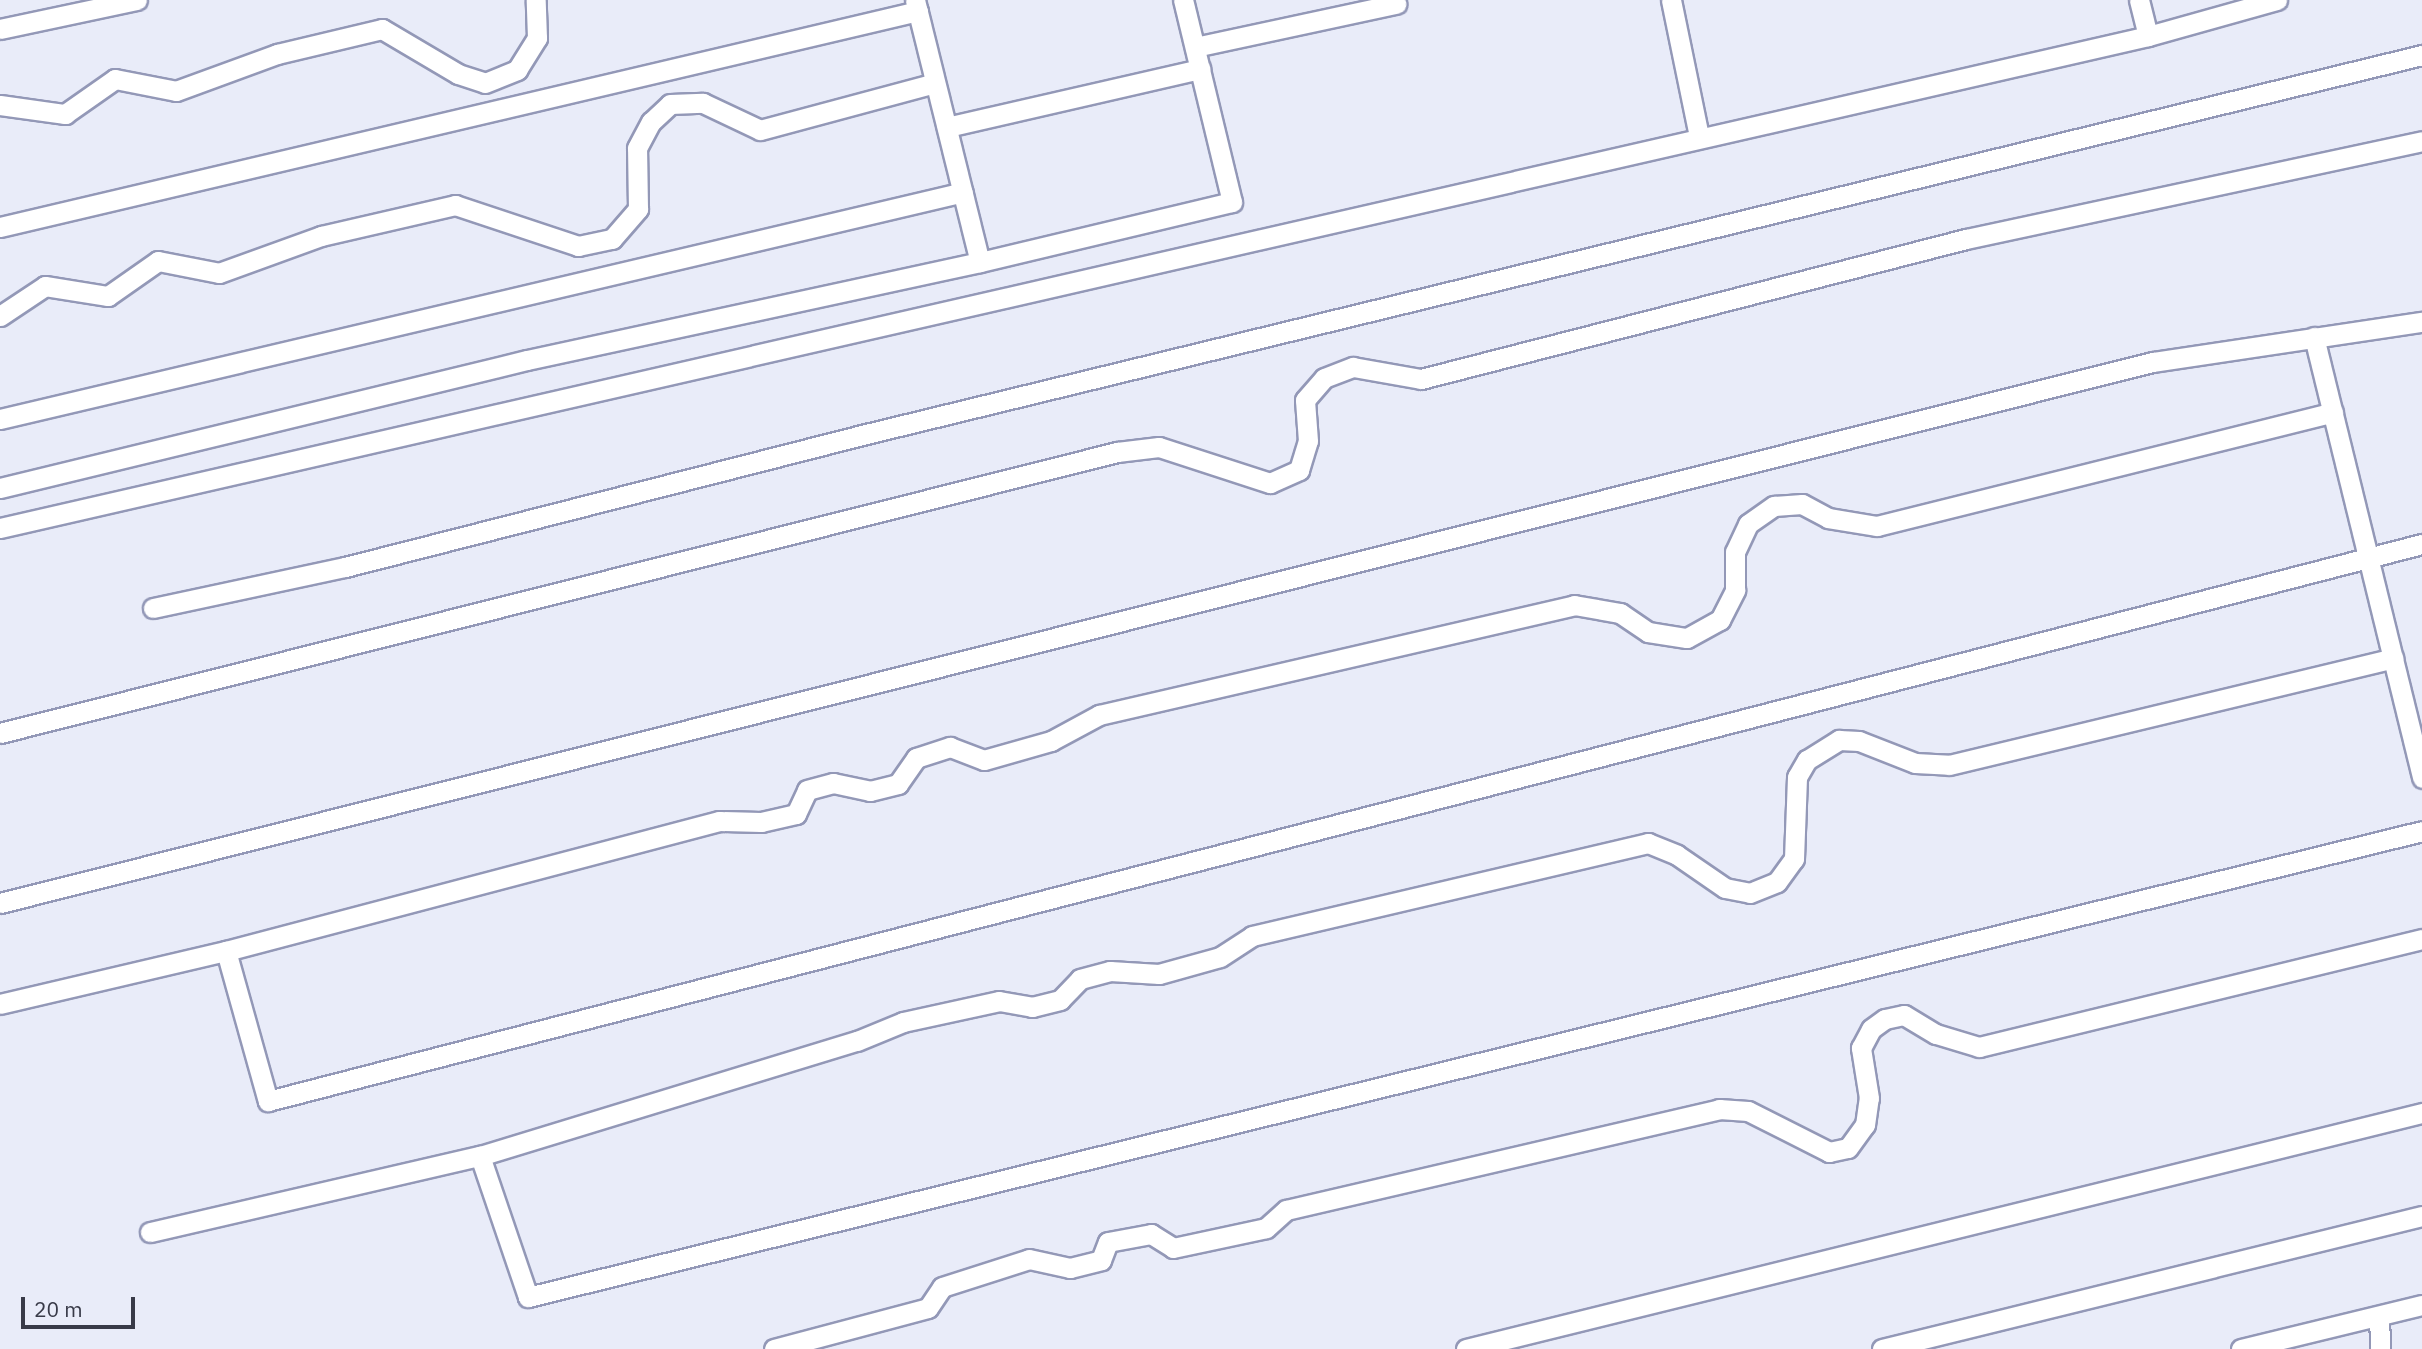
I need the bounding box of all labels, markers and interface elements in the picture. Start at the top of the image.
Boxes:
scale bar [24,1282,138,1326]
text: 20 m [34,1295,83,1323]

